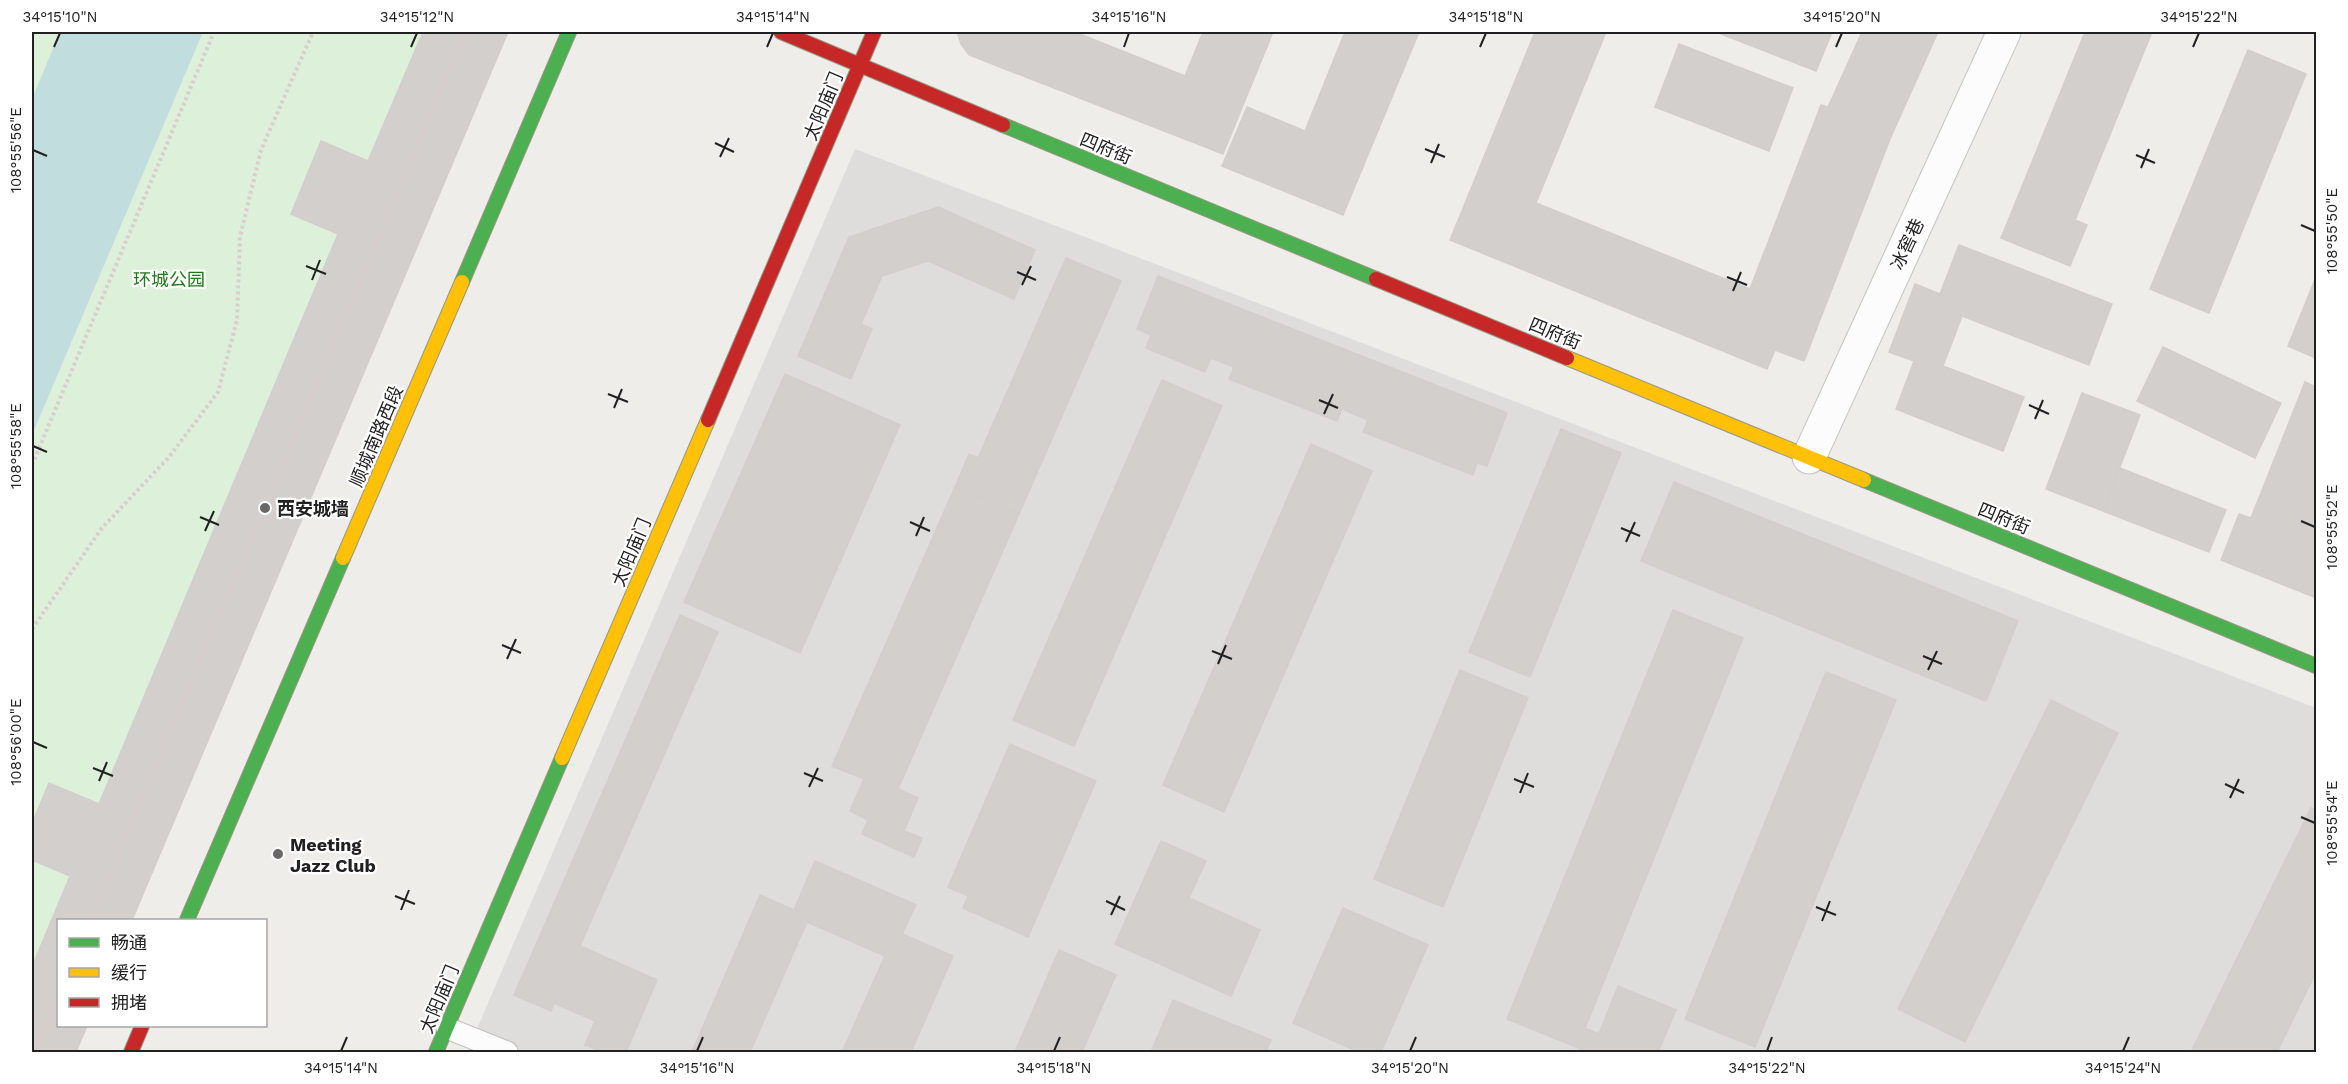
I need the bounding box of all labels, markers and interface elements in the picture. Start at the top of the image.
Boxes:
text: 34°15'10"N [22,8,98,26]
text: 34°15'12"N [380,8,454,26]
text: 34°15'14"N [736,8,810,26]
text: 34°15'16"N [1092,8,1166,26]
text: 34°15'18"N [1448,8,1524,26]
text: 34°15'20"N [1803,8,1881,26]
text: 34°15'22"N [2160,8,2238,26]
street label: 太阳庙门 [799,69,847,143]
text: 108°55'56"E [7,107,25,193]
street label: 四府街 [1077,128,1135,168]
text: 108°55'50"E [2323,188,2341,274]
street label: 冰窖巷 [1886,215,1928,273]
park label: 环城公园 [133,269,205,290]
street label: 四府街 [1526,313,1584,353]
street label: 顺城南路西段 [345,382,407,490]
text: 108°55'58"E [7,403,25,489]
text: 108°55'52"E [2323,484,2341,570]
place label: 西安城墙 [277,498,349,519]
street label: 四府街 [1975,498,2033,538]
marker: 西安城墙 [258,501,272,515]
street label: 太阳庙门 [607,515,655,589]
text: 108°56'00"E [7,699,25,785]
text: 108°55'54"E [2323,780,2341,866]
place label: Meeting Jazz Club [290,834,376,876]
marker: Meeting Jazz Club [271,847,285,861]
legend [57,919,267,1027]
text: 畅通 [111,932,147,953]
text: 缓行 [111,962,147,983]
street label: 太阳庙门 [415,962,463,1036]
text: 拥堵 [111,992,147,1013]
text: 34°15'14"N [304,1059,378,1077]
text: 34°15'16"N [660,1059,734,1077]
text: 34°15'18"N [1016,1059,1092,1077]
text: 34°15'20"N [1371,1059,1449,1077]
text: 34°15'22"N [1728,1059,1806,1077]
text: 34°15'24"N [2085,1059,2161,1077]

